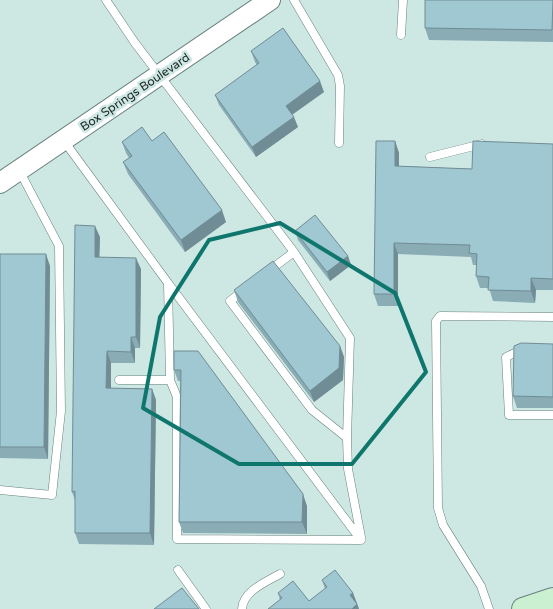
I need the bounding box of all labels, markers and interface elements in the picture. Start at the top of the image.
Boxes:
street label: Box Springs Boulevard [78,50,192,134]

